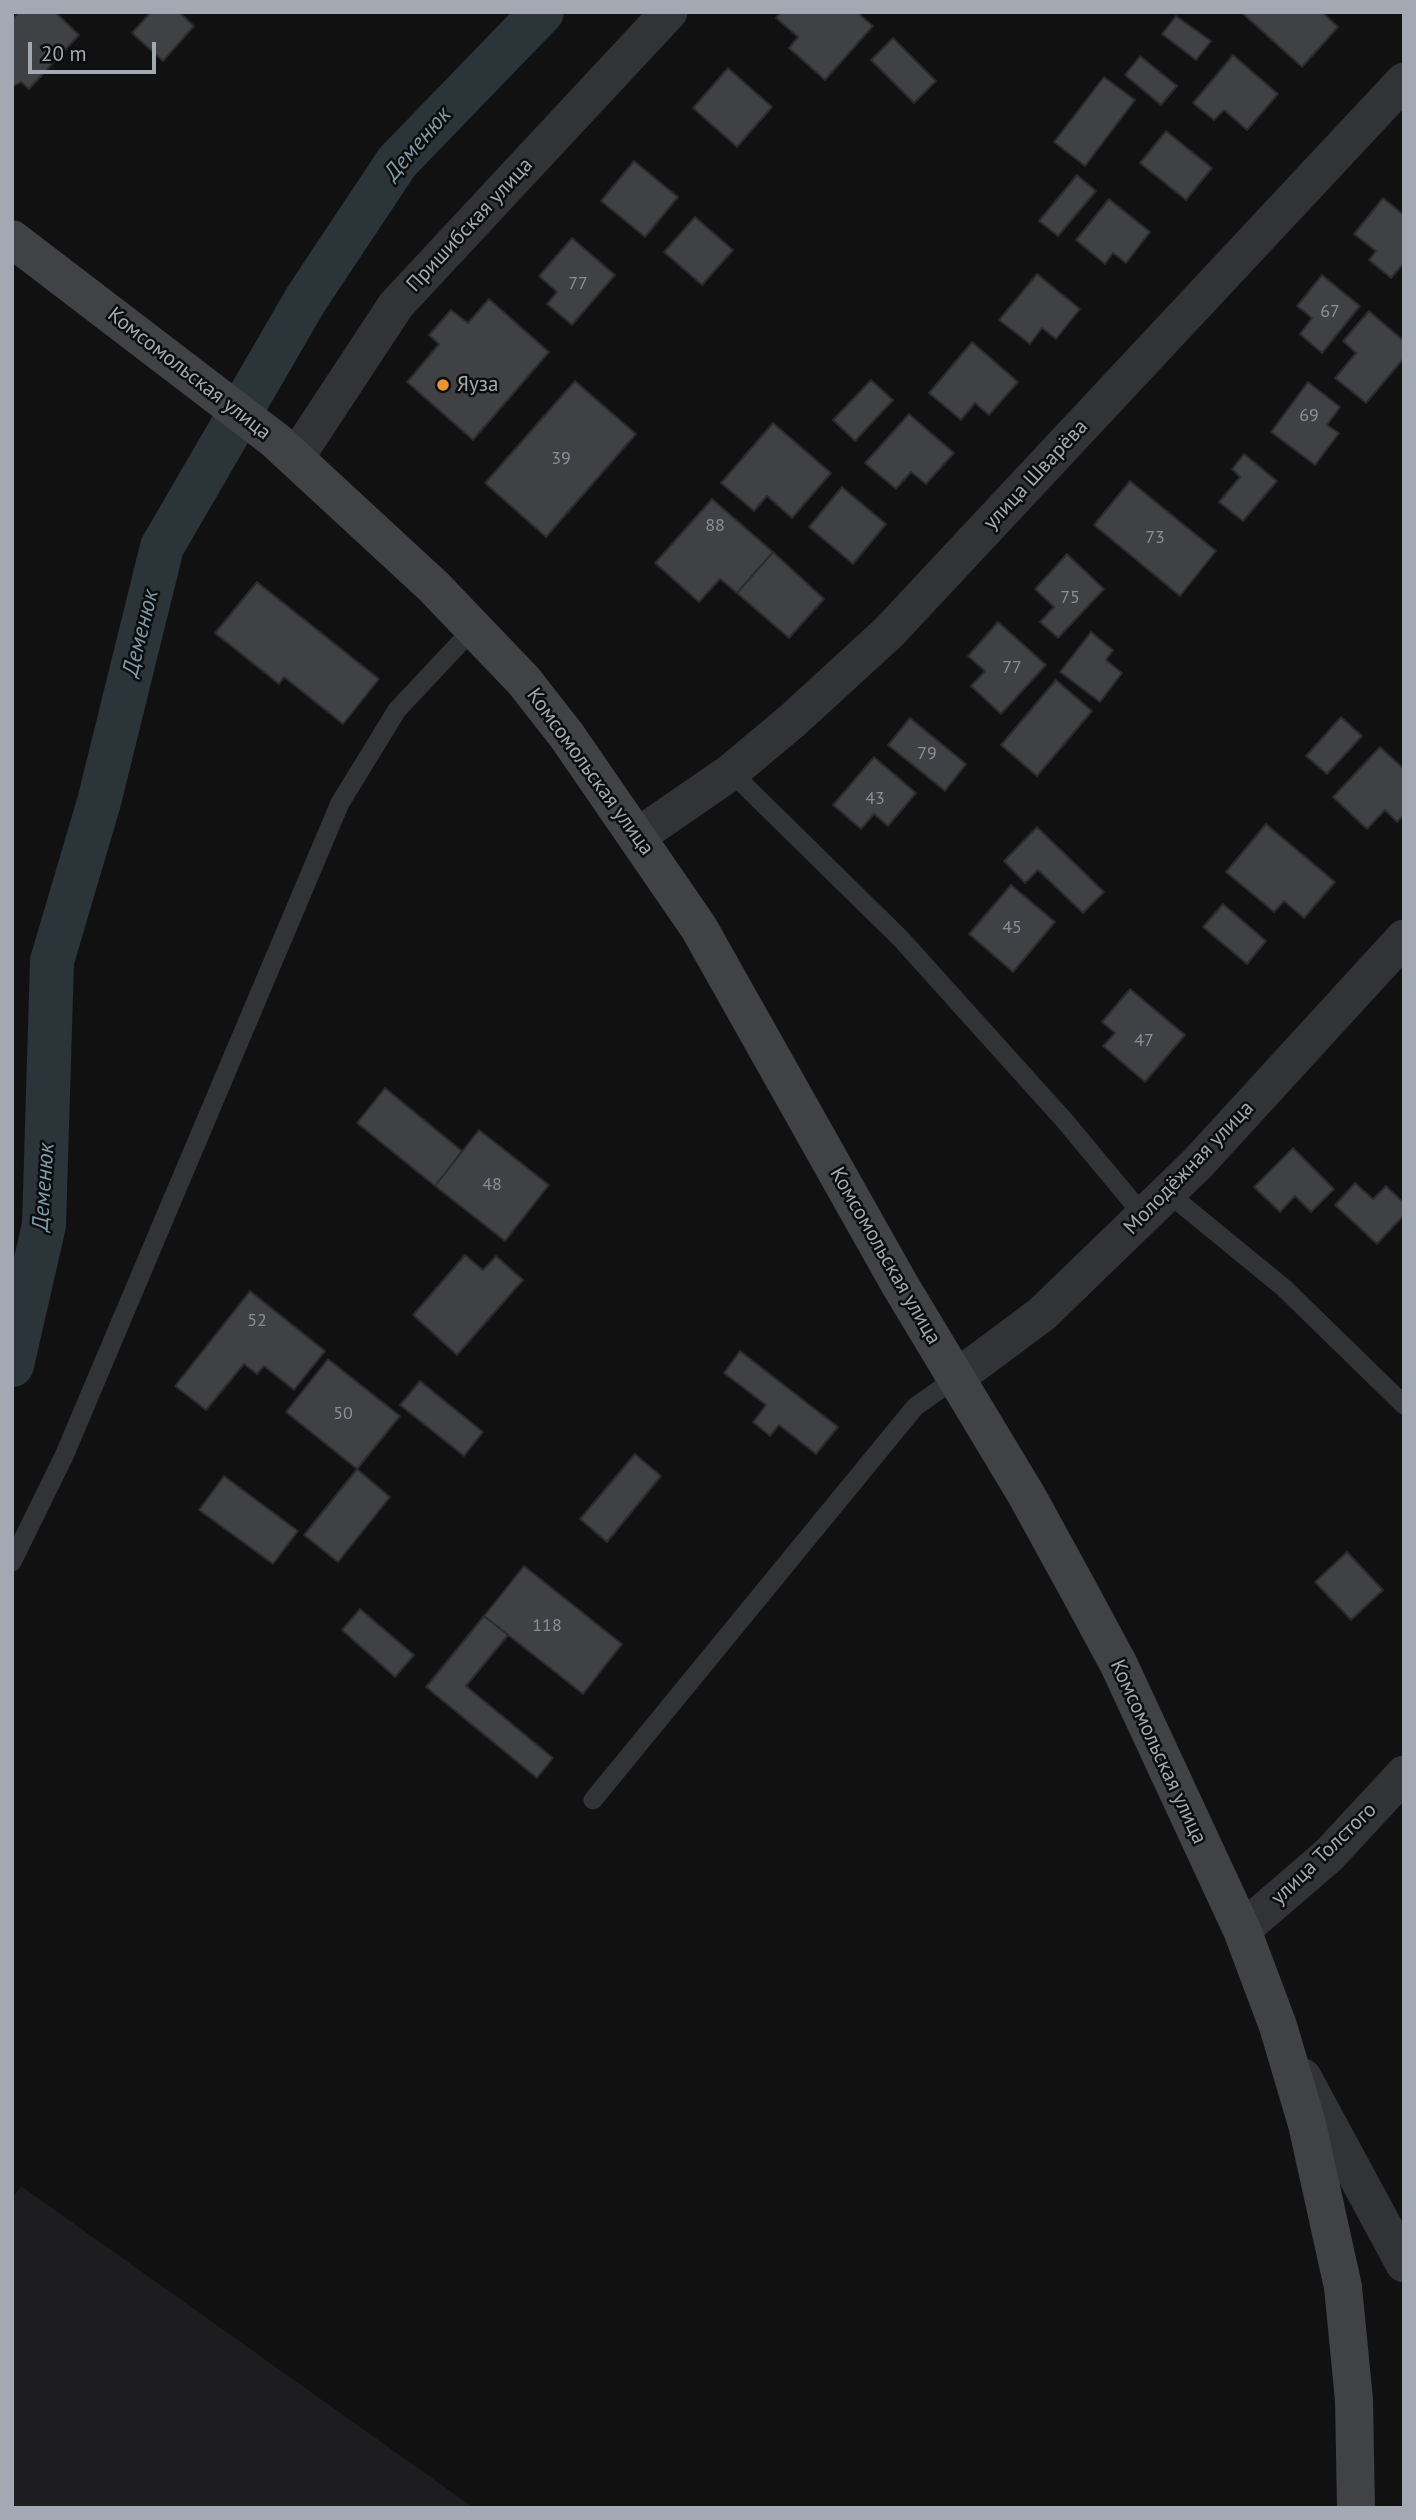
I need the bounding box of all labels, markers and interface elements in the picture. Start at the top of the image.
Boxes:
scale bar [32,28,159,72]
text: 20 m [41,40,87,67]
water label: Деменюк [379,102,457,186]
street label: Пришибская улица [402,153,538,297]
house number: 77 [568,273,588,295]
house number: 67 [1320,301,1340,323]
street label: Комсомольская улица [102,302,276,446]
place label: Яуза [457,372,498,398]
marker: Яуза [435,377,451,393]
house number: 69 [1299,405,1319,427]
street label: улица Шварёва [979,415,1093,535]
house number: 39 [551,448,571,470]
house number: 88 [705,515,725,537]
house number: 73 [1145,527,1165,549]
water label: Деменюк [117,587,165,679]
house number: 75 [1060,587,1080,609]
house number: 77 [1002,657,1022,679]
street label: Комсомольская улица [521,684,659,860]
house number: 79 [917,743,937,765]
house number: 43 [865,788,885,810]
house number: 45 [1002,917,1022,939]
house number: 47 [1134,1030,1154,1052]
street label: Молодёжная улица [1119,1096,1259,1240]
water label: Деменюк [27,1142,61,1232]
street label: Комсомольская улица [824,1163,946,1349]
house number: 48 [482,1174,502,1196]
house number: 52 [247,1310,267,1332]
house number: 50 [333,1403,353,1425]
house number: 118 [532,1615,562,1637]
street label: Комсомольская улица [1104,1656,1212,1848]
street label: улица Толстого [1266,1797,1382,1911]

